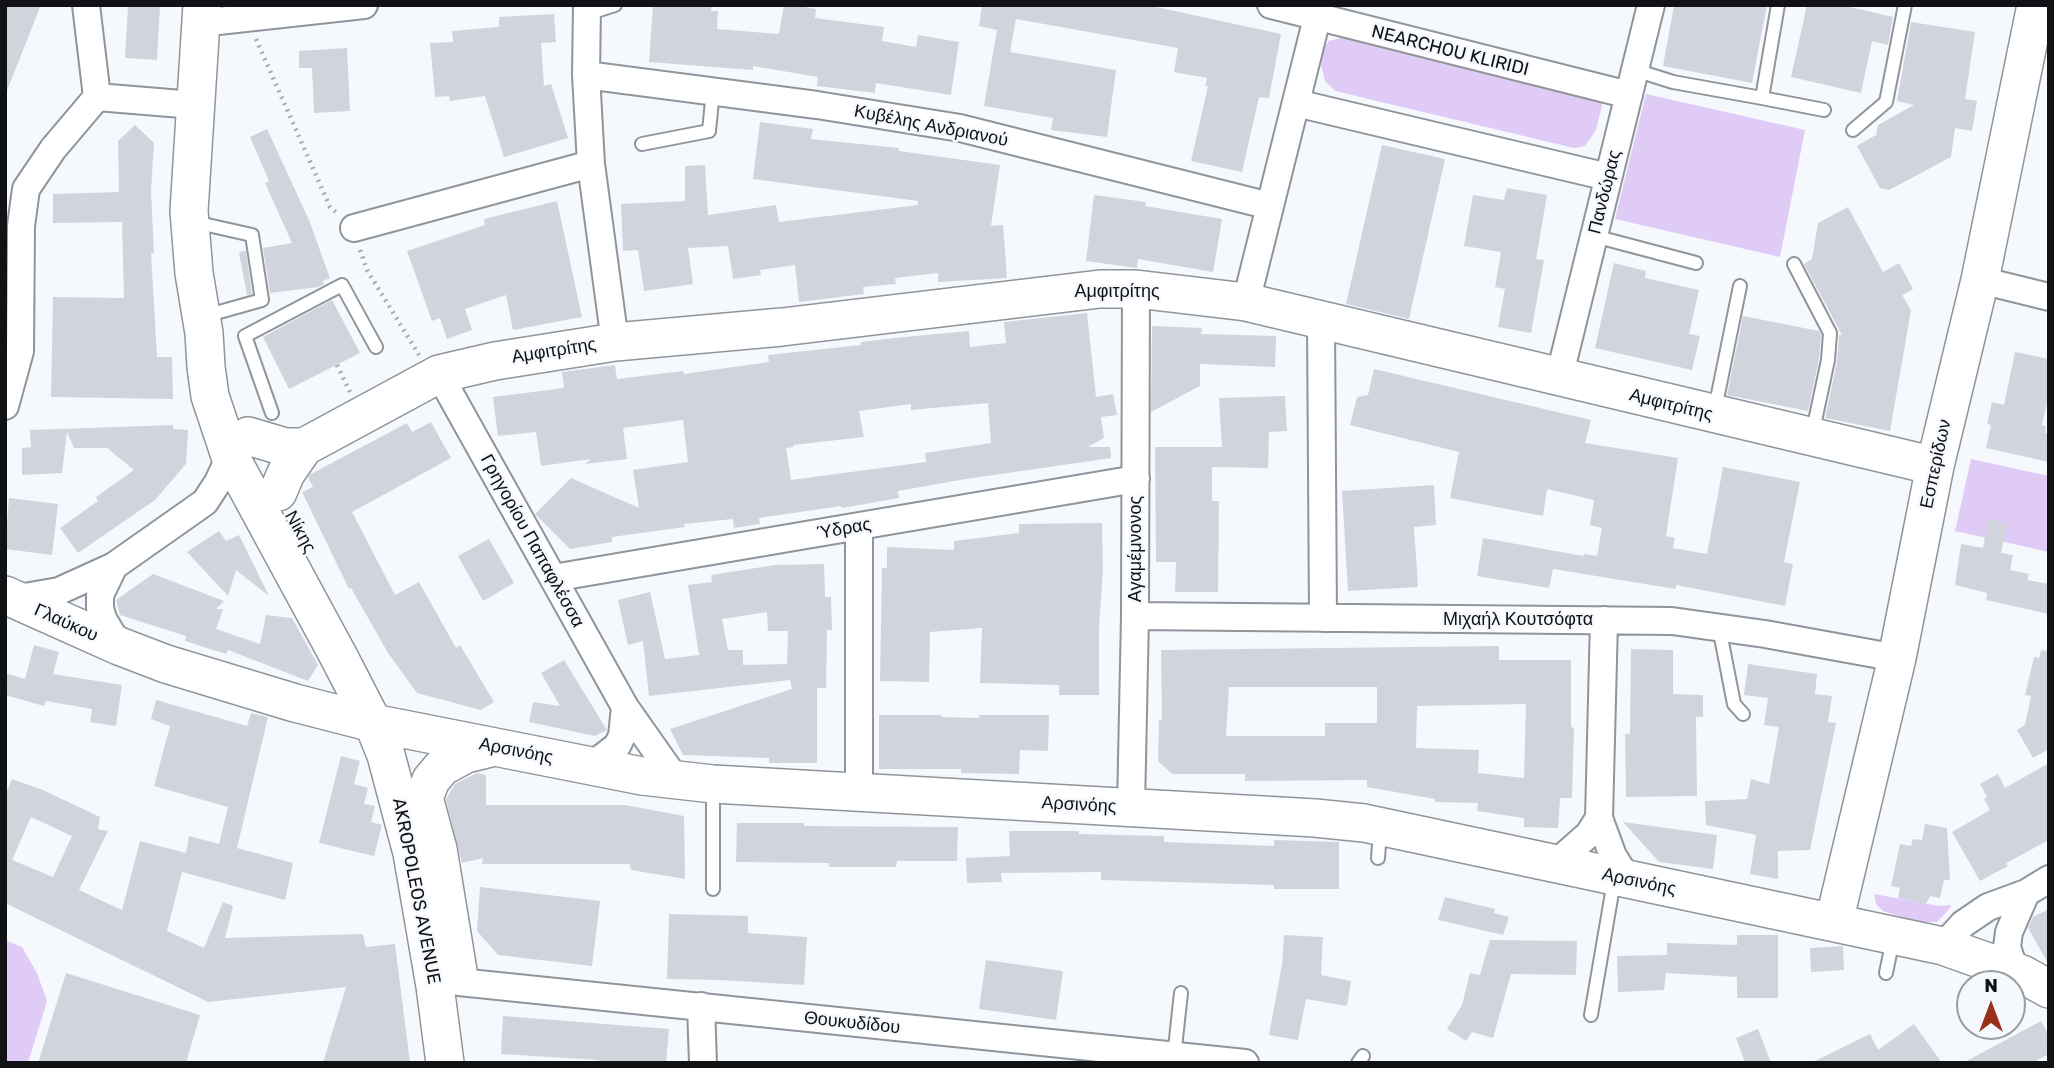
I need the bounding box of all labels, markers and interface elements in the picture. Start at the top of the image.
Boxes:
street label: NEARCHOU KLIRIDI [1369,21,1531,81]
street label: Κυβέλης Ανδριανού [852,100,1010,152]
street label: Πανδώρας [1584,148,1626,236]
street label: Αμφιτρίτης [1074,281,1160,303]
street label: Αμφιτρίτης [510,334,598,368]
street label: Αμφιτρίτης [1627,384,1715,426]
street label: Εσπερίδων [1916,417,1956,511]
street label: Γρηγορίου Παπαφλέσσα [475,451,589,631]
street label: Αγαμέμνονος [1125,496,1147,602]
street label: Νίκης [280,507,320,557]
street label: Ύδρας [815,514,873,544]
street label: Γλαύκου [31,599,101,647]
street label: Μιχαήλ Κουτσόφτα [1443,609,1593,631]
street label: Αρσινόης [477,733,555,769]
street label: Αρσινόης [1041,792,1117,818]
street label: AKROPOLEOS AVENUE [387,796,445,986]
street label: Αρσινόης [1600,864,1678,900]
north arrow [1956,970,2026,1040]
text: N [1984,974,1998,997]
street label: Θουκυδίδου [803,1007,901,1039]

